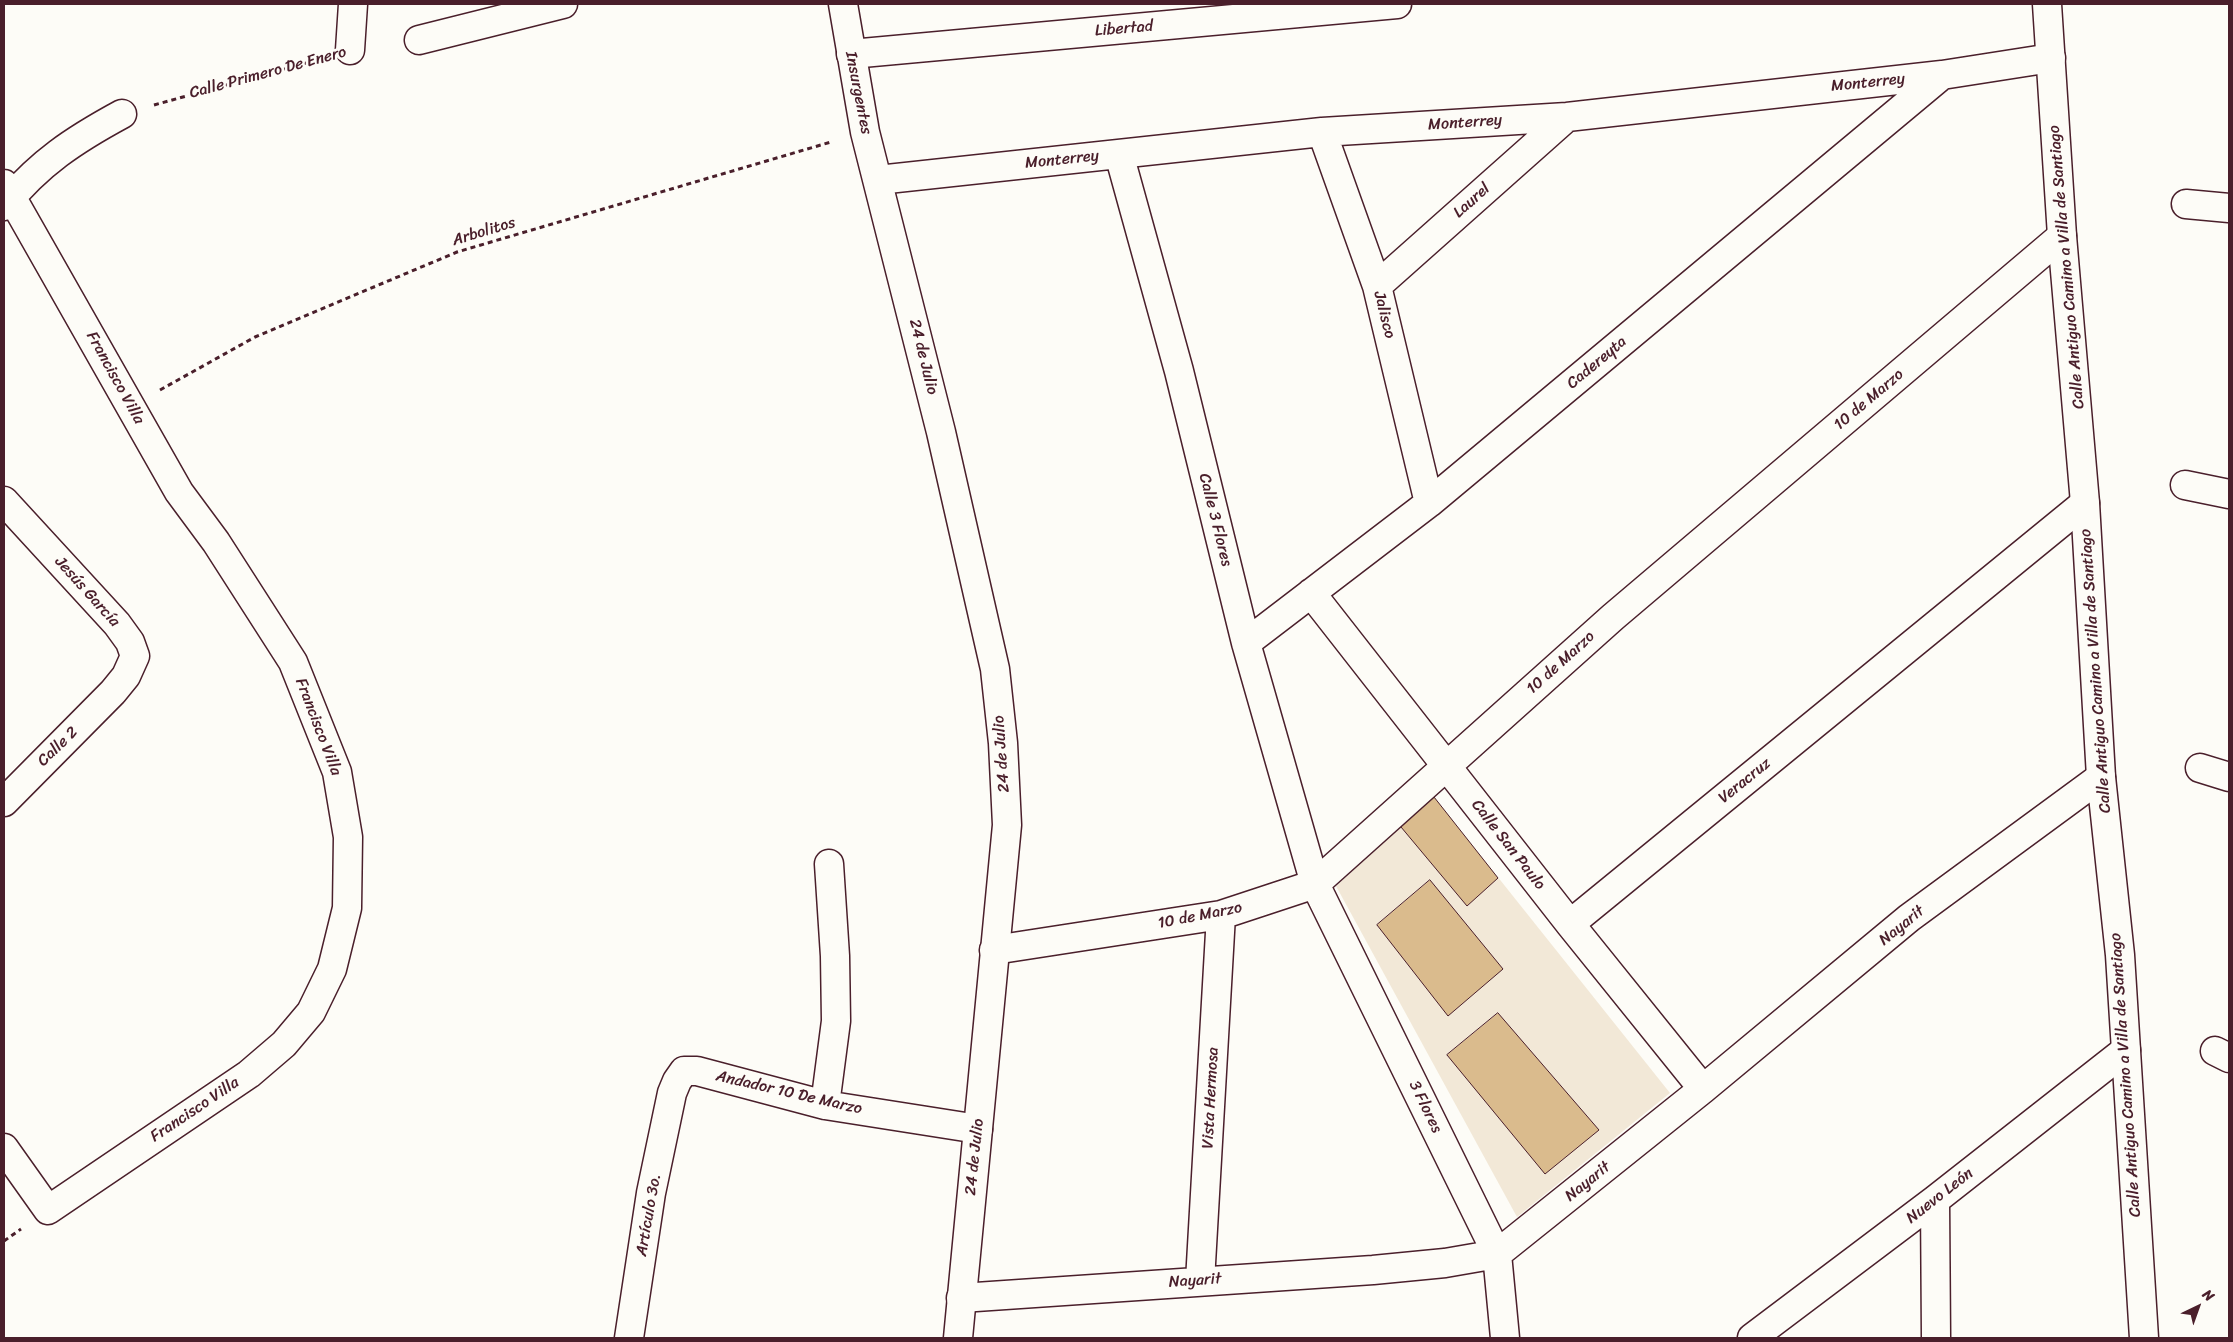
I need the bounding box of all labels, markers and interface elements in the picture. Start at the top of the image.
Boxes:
street label: Libertad [1094,17,1154,41]
street label: Calle Primero De Enero [187,43,349,103]
street label: Insurgentes [841,50,875,136]
street label: Monterrey [1830,70,1906,96]
street label: Monterrey [1427,111,1503,135]
street label: Calle Antiguo Camino a Villa de Santiago [2045,124,2089,410]
street label: Monterrey [1024,147,1100,173]
street label: Laurel [1450,180,1494,222]
street label: Arbolitos [450,213,518,251]
street label: Jalisco [1369,289,1399,341]
street label: 24 de Julio [904,317,942,397]
street label: Francisco Villa [82,328,148,428]
street label: Cadereyta [1563,332,1631,394]
street label: 10 de Marzo [1830,365,1908,435]
street label: Calle 3 Flores [1194,471,1236,569]
street label: Calle Antiguo Camino a Villa de Santiago [2076,528,2116,814]
street label: Jesús García [50,553,124,631]
street label: 10 de Marzo [1523,627,1599,699]
street label: Francisco Villa [291,676,345,778]
street label: 24 de Julio [990,715,1014,793]
street label: Calle 2 [34,723,82,771]
street label: Veracruz [1715,754,1775,808]
street label: Calle San Paulo [1467,796,1549,894]
street label: 10 de Marzo [1156,898,1244,934]
street label: Nayarit [1875,902,1929,950]
street label: Calle Antiguo Camino a Villa de Santiago [2106,932,2146,1218]
street label: Vista Hermosa [1199,1047,1223,1149]
street label: Andador 10 De Marzo [714,1067,864,1119]
street label: Francisco Villa [147,1073,243,1147]
street label: 3 Flores [1404,1078,1446,1136]
street label: 24 de Julio [961,1118,989,1196]
street label: Nayarit [1561,1158,1615,1206]
street label: Nuevo León [1903,1164,1977,1228]
street label: Artículo 3o. [632,1172,666,1258]
street label: Nayarit [1168,1270,1222,1292]
north arrow [2173,1282,2223,1332]
text: N [2196,1283,2220,1308]

